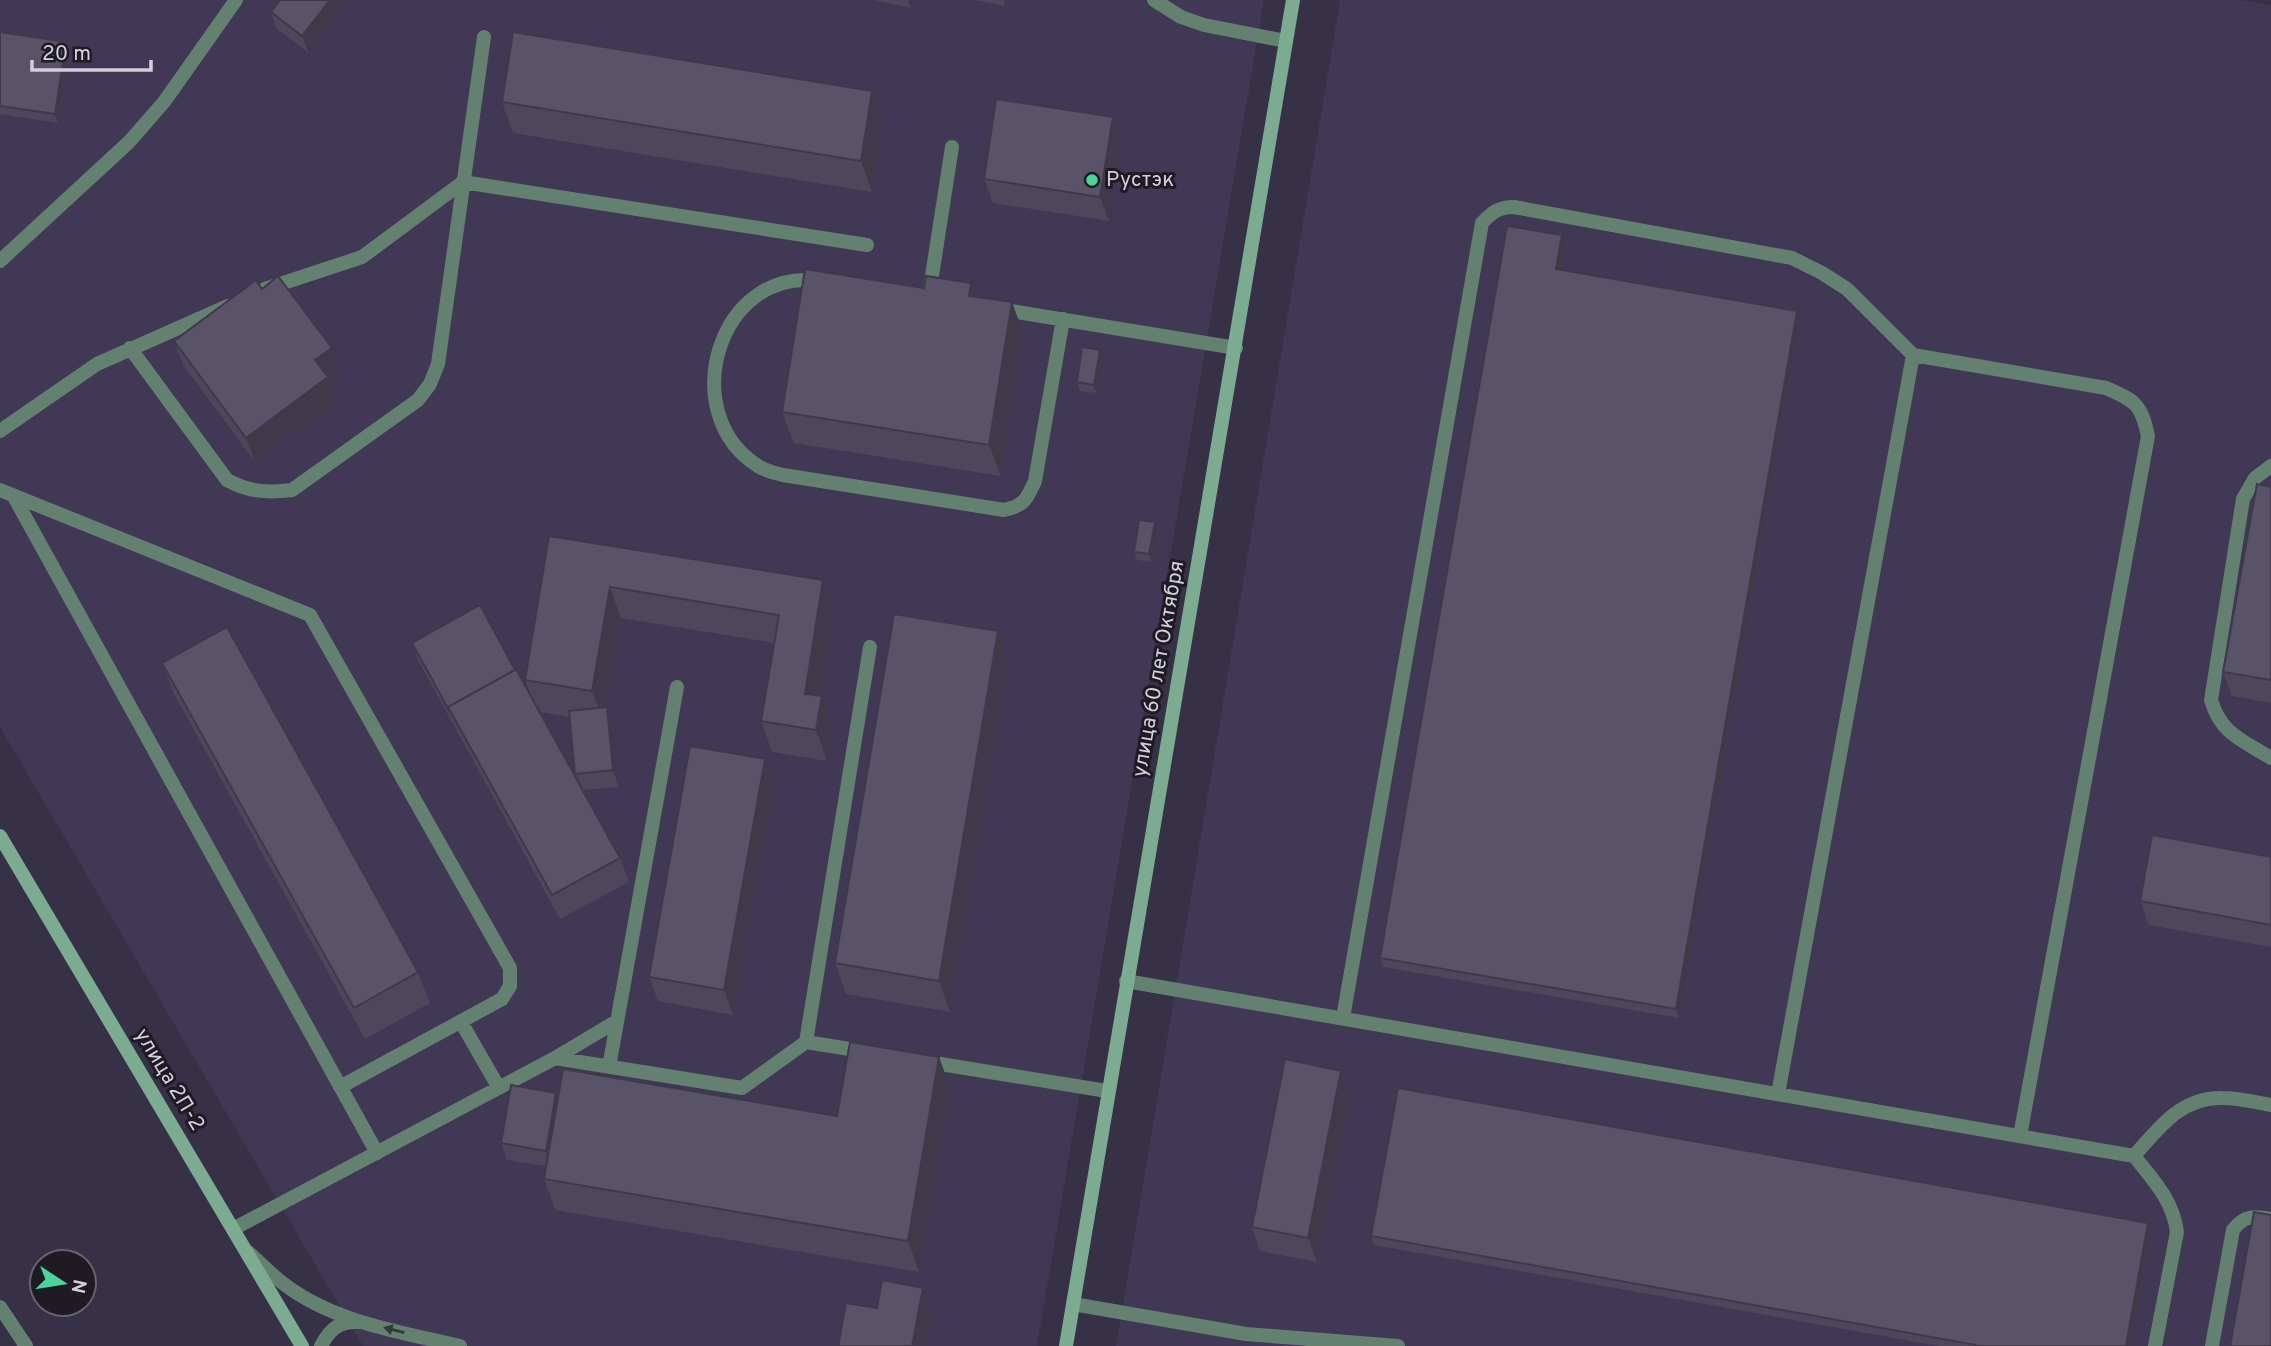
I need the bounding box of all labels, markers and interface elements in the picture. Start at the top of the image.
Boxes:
scale bar [32,28,150,72]
text: 20 m [42,41,91,68]
place label: Рустэк [1106,167,1174,194]
marker: Рустэк [1084,172,1100,188]
street label: улица 60 лет Октября [1127,559,1191,779]
street label: улица 2П-2 [128,1024,210,1136]
north arrow [28,1248,98,1318]
text: N [65,1277,91,1295]
one-way arrow [383,1324,405,1335]

